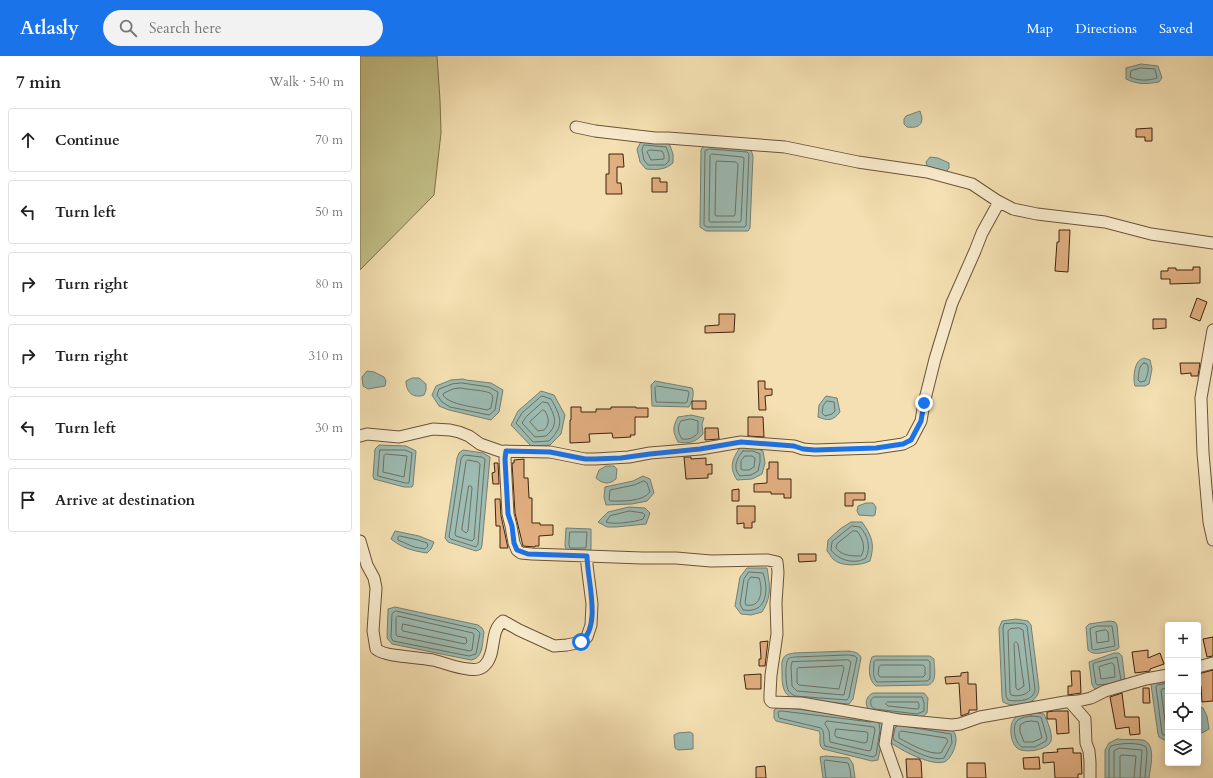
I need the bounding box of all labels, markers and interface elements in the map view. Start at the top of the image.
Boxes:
search box [103,10,383,46]
text: Atlasly [20,15,79,41]
icon: search [117,17,139,39]
text: Search here [149,18,222,38]
text: Map [1027,19,1053,38]
text: Directions [1075,19,1137,38]
text: Saved [1159,19,1193,38]
text: 7 min [16,71,61,94]
text: Walk · 540 m [269,73,344,91]
icon: ahead [17,129,39,151]
text: Continue [55,130,120,150]
text: 70 m [315,131,343,149]
icon: left [17,201,39,223]
text: Turn left [55,202,116,222]
text: 50 m [315,203,343,221]
icon: right [17,273,39,295]
text: Turn right [55,274,128,294]
text: 80 m [315,275,343,293]
icon: right [17,345,39,367]
text: Turn right [55,346,128,366]
text: 310 m [309,347,343,365]
route end [915,394,933,412]
icon: left [17,417,39,439]
text: Turn left [55,418,116,438]
text: 30 m [315,419,343,437]
icon: arrive [17,489,39,511]
text: Arrive at destination [55,490,195,510]
map controls [1165,622,1201,766]
button: + [1165,622,1201,658]
route start [572,633,590,651]
button: − [1165,658,1201,694]
button: locate [1165,694,1201,730]
button: layers [1165,730,1201,766]

